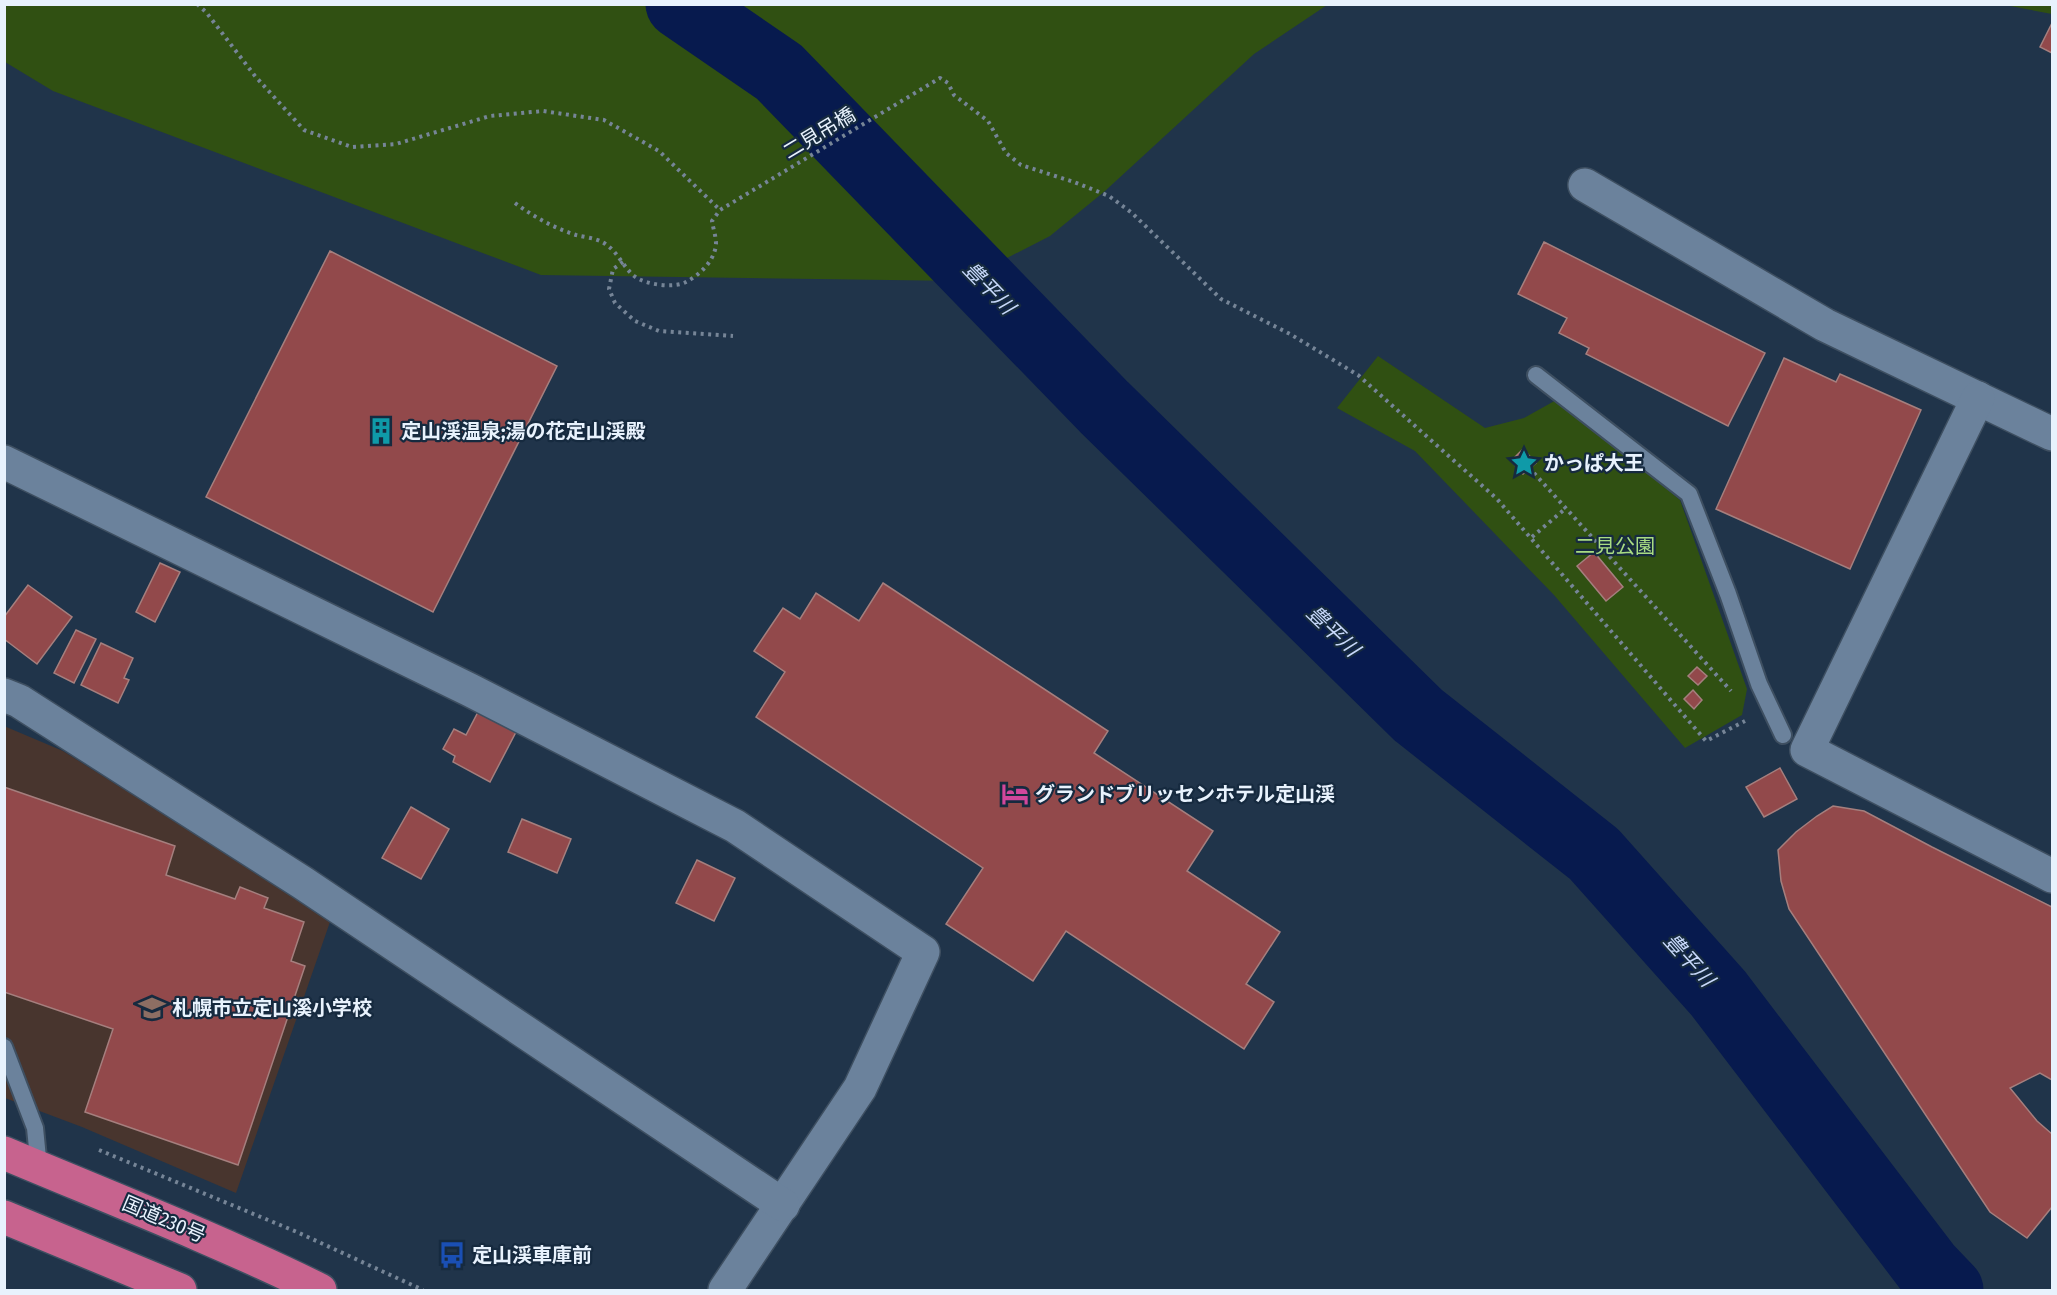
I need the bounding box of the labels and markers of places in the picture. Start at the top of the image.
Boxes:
building icon: 定山渓温泉;湯の花定山渓殿 [366,416,396,446]
place label: 定山渓温泉;湯の花定山渓殿 [401,419,646,443]
place icon: かっぱ大王 [1509,448,1539,478]
place label: かっぱ大王 [1544,451,1644,475]
hotel icon: グランドブリッセンホテル定山渓 [1000,779,1030,809]
place label: グランドブリッセンホテル定山渓 [1035,782,1335,806]
school or university icon: 札幌市立定山溪小学校 [137,993,167,1023]
place label: 札幌市立定山溪小学校 [172,996,372,1020]
bus stop icon: 定山渓車庫前 [437,1240,467,1270]
place label: 定山渓車庫前 [472,1243,592,1267]

